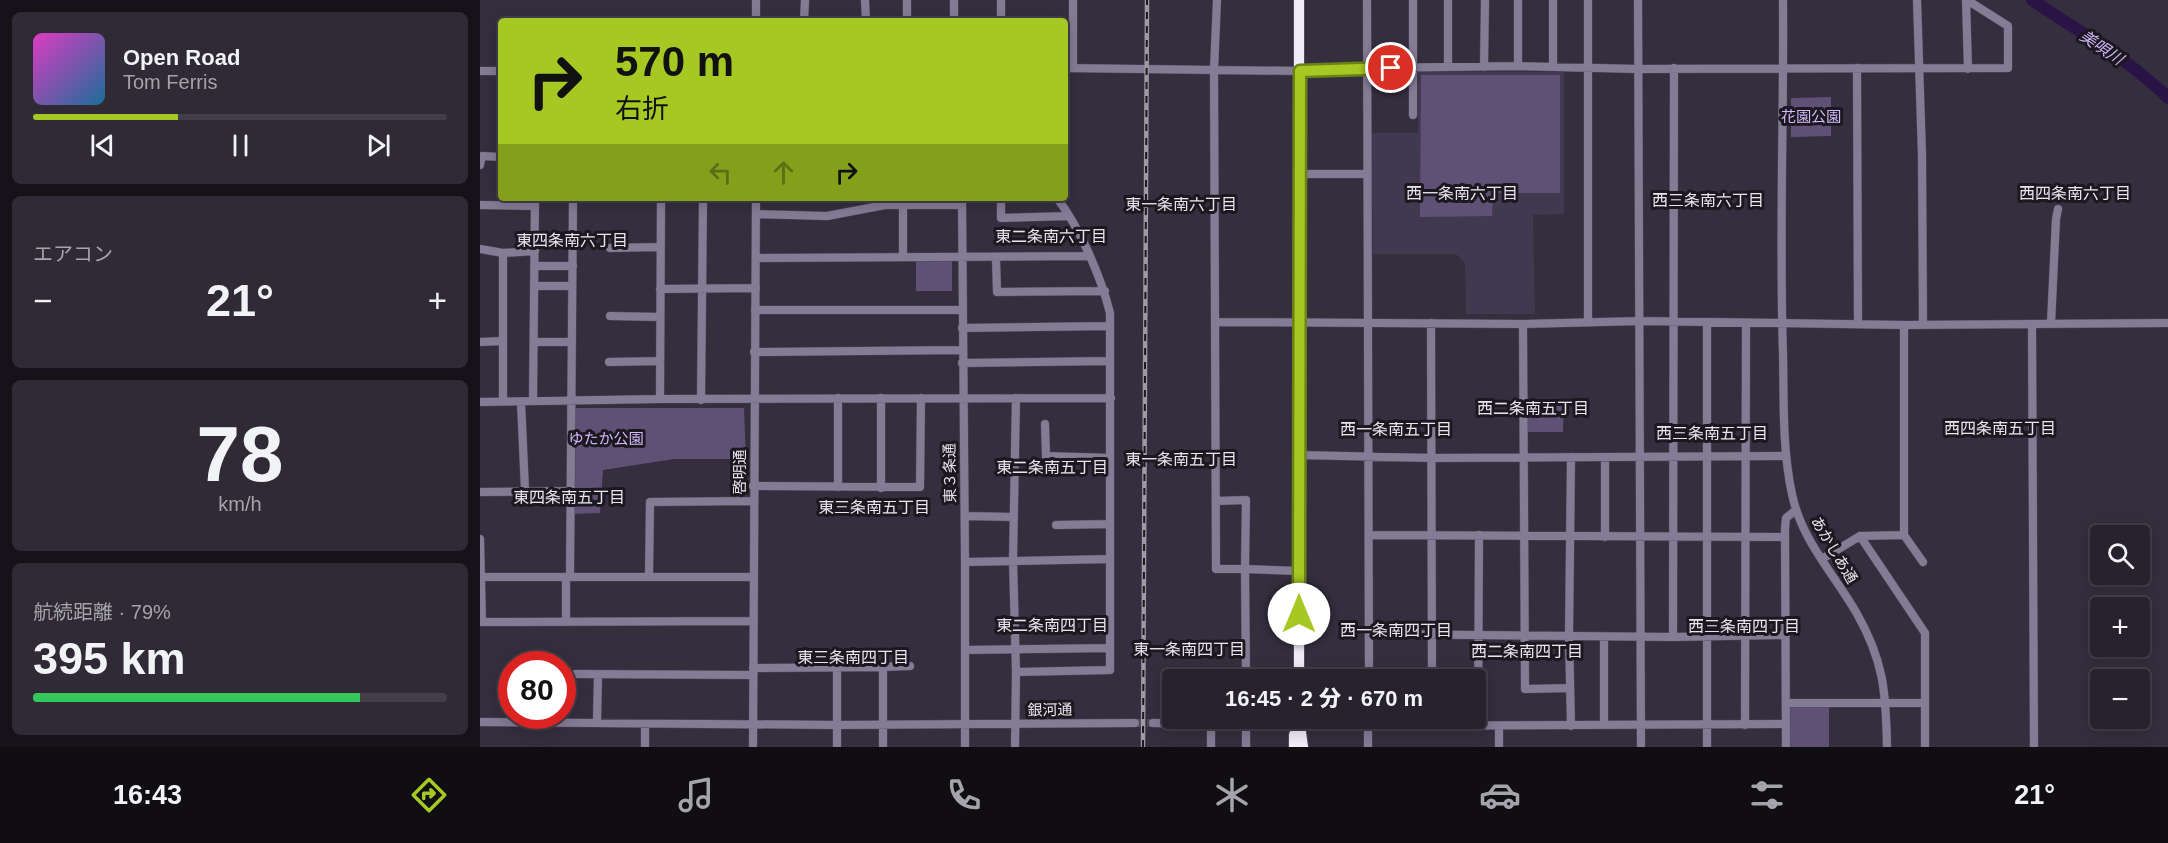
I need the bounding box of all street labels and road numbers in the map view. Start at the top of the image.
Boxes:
street label: 東３条通 [940,443,959,503]
street label: 啓明通 [731,449,748,495]
street label: あかしあ通 [1808,513,1861,586]
street label: 銀河通 [1027,701,1073,718]

